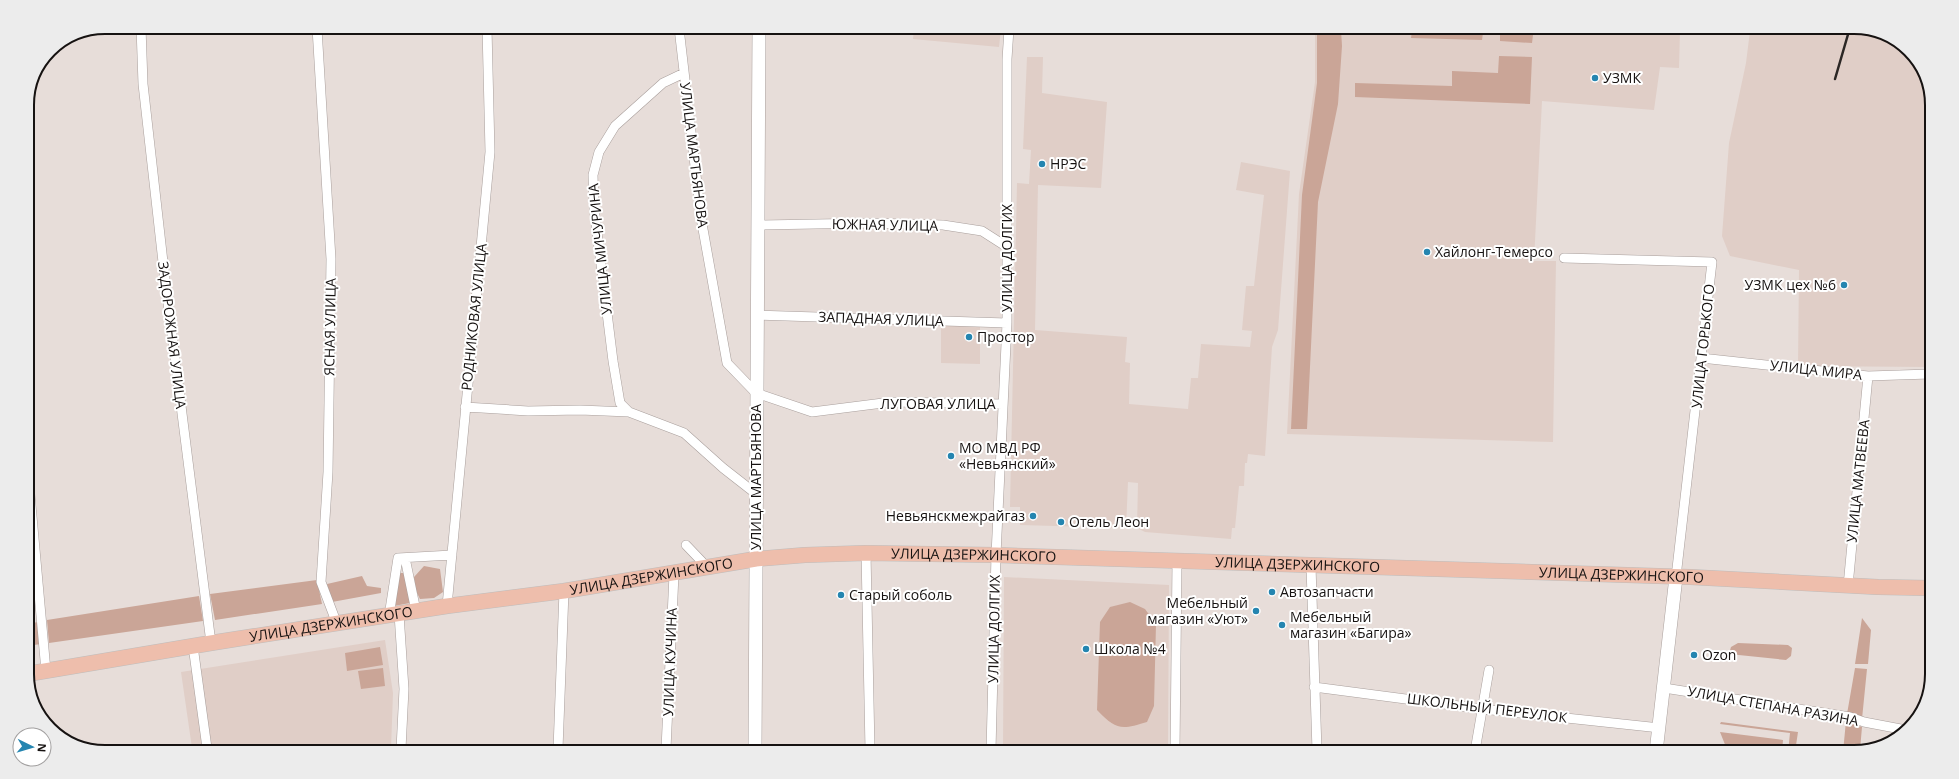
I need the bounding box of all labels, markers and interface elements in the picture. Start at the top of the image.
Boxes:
place label: УЗМК [1603,68,1641,87]
marker: УЗМК [1590,73,1600,83]
street label: УЛИЦА МАРТЬЯНОВА [676,81,713,229]
place label: НРЭС [1050,154,1087,173]
marker: НРЭС [1037,159,1047,169]
street label: УЛИЦА МИЧУРИНА [583,182,616,316]
street label: УЛИЦА ДОЛГИХ [997,203,1016,312]
street label: ЮЖНАЯ УЛИЦА [832,214,939,235]
street label: РОДНИКОВАЯ УЛИЦА [456,242,491,392]
place label: Хайлонг-Темерсо [1435,242,1553,261]
marker: Хайлонг-Темерсо [1422,247,1432,257]
street label: ЗАДОРОЖНАЯ УЛИЦА [154,260,191,410]
place label: УЗМК цех №6 [1745,275,1836,294]
street label: ЯСНАЯ УЛИЦА [319,278,340,376]
marker: УЗМК цех №6 [1839,280,1849,290]
street label: УЛИЦА ГОРЬКОГО [1687,283,1718,409]
street label: ЗАПАДНАЯ УЛИЦА [818,307,944,330]
place label: Простор [977,327,1034,346]
marker: Простор [964,332,974,342]
street label: УЛИЦА МИРА [1769,355,1863,384]
street label: ЛУГОВАЯ УЛИЦА [880,394,996,413]
street label: УЛИЦА МАРТЬЯНОВА [746,404,765,550]
street label: УЛИЦА МАТВЕЕВА [1842,418,1873,543]
place label: МО МВД РФ «Невьянский» [959,438,1056,473]
marker: МО МВД РФ «Невьянский» [946,451,956,461]
place label: Невьянскмежрайгаз [886,506,1025,525]
marker: Невьянскмежрайгаз [1028,511,1038,521]
place label: Отель Леон [1069,512,1149,531]
marker: Отель Леон [1056,517,1066,527]
street label: УЛИЦА ДЗЕРЖИНСКОГО [891,543,1057,566]
street label: УЛИЦА ДЗЕРЖИНСКОГО [1215,552,1380,576]
street label: УЛИЦА ДЗЕРЖИНСКОГО [568,553,734,599]
street label: УЛИЦА ДЗЕРЖИНСКОГО [1539,562,1705,587]
street label: УЛИЦА ДОЛГИХ [983,574,1004,683]
place label: Автозапчасти [1280,582,1374,601]
place label: Старый соболь [849,585,952,604]
marker: Автозапчасти [1267,587,1277,597]
marker: Старый соболь [836,590,846,600]
place label: Мебельный магазин «Уют» [1147,593,1248,628]
street label: УЛИЦА ДЗЕРЖИНСКОГО [248,602,414,646]
marker: Мебельный магазин «Уют» [1251,606,1261,616]
street label: УЛИЦА КУЧИНА [658,607,681,717]
place label: Мебельный магазин «Багира» [1290,607,1412,642]
marker: Мебельный магазин «Багира» [1277,620,1287,630]
place label: Школа №4 [1094,639,1166,658]
marker: Школа №4 [1081,644,1091,654]
place label: Ozon [1702,645,1736,664]
marker: Ozon [1689,650,1699,660]
street label: УЛИЦА СТЕПАНА РАЗИНА [1686,681,1860,730]
street label: ШКОЛЬНЫЙ ПЕРЕУЛОК [1406,688,1569,727]
north arrow [12,727,52,767]
text: N [35,743,50,753]

